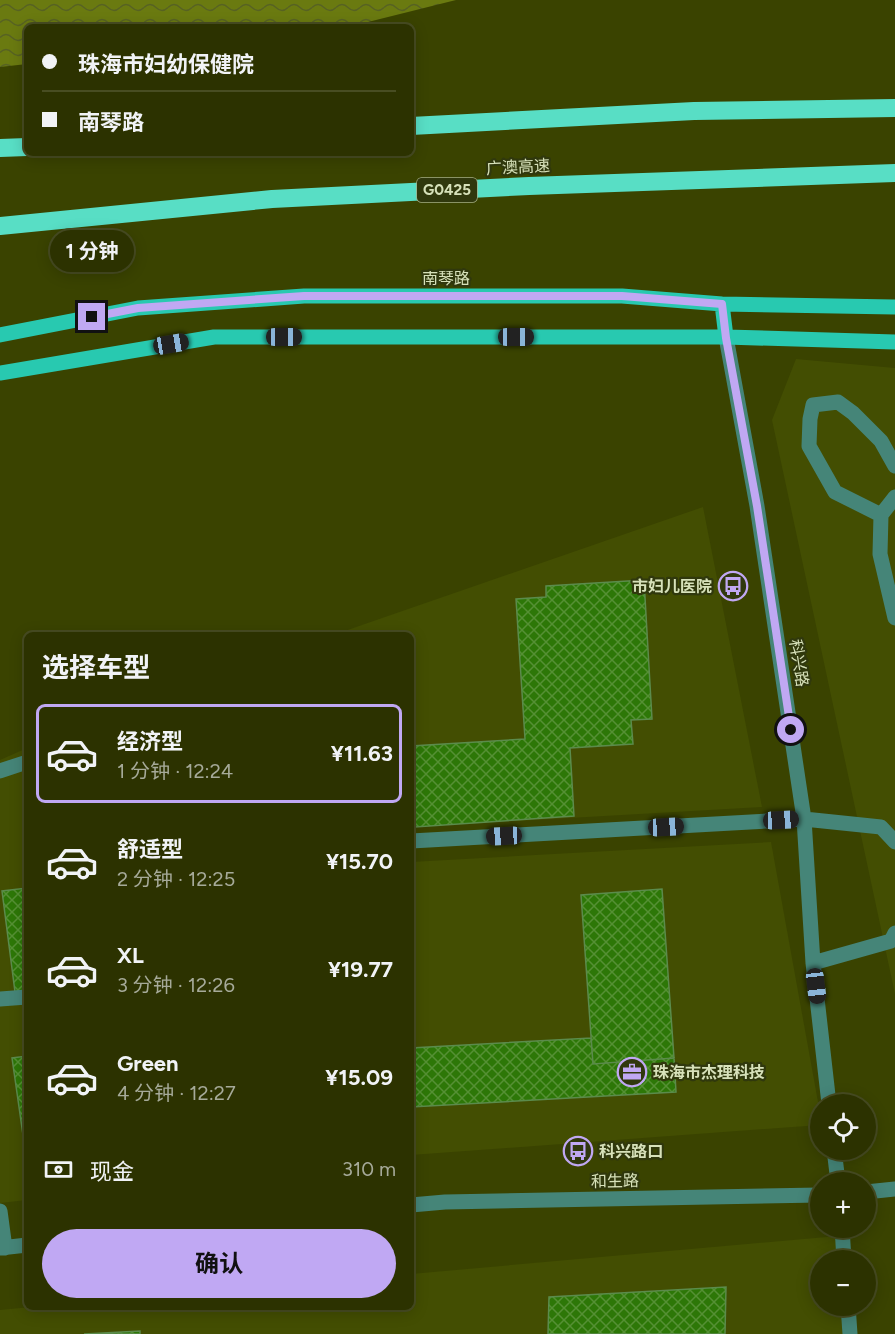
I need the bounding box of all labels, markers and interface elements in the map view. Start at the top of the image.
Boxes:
text: 珠海市妇幼保健院 [78,51,254,78]
text: 南琴路 [78,109,144,136]
street label: 广澳高速 [486,156,550,178]
road number: G0425 [417,178,477,202]
callout: 1 分钟 [50,230,134,272]
text: 1 分钟 [65,239,119,263]
street label: 南琴路 [422,269,470,288]
route end [78,303,105,330]
car [266,328,302,346]
car [498,328,534,346]
car [152,332,190,356]
bus stop icon: 市妇儿医院 [717,570,749,602]
place label: 市妇儿医院 [632,577,712,596]
street label: 科兴路 [786,638,812,688]
text: 选择车型 [42,651,150,684]
route start [777,716,804,743]
icon: car [45,727,99,781]
text: 经济型 [117,728,183,755]
text: ¥11.63 [331,740,393,767]
text: 1 分钟 · 12:24 [117,759,233,783]
car [763,810,799,830]
car [648,817,684,837]
car [486,826,522,846]
icon: car [45,835,99,889]
text: 舒适型 [117,836,183,863]
text: ¥15.70 [326,848,393,875]
text: 2 分钟 · 12:25 [117,867,235,891]
text: XL [117,942,144,969]
icon: car [45,943,99,997]
text: ¥19.77 [328,956,393,983]
car [805,967,827,1005]
text: 3 分钟 · 12:26 [117,973,235,997]
text: Green [117,1050,179,1077]
icon: car [45,1051,99,1105]
office icon: 珠海市杰理科技 [616,1056,648,1088]
place label: 珠海市杰理科技 [653,1063,765,1082]
text: ¥15.09 [325,1064,393,1091]
text: 4 分钟 · 12:27 [117,1081,236,1105]
map controls [810,1094,876,1316]
button: locate [810,1094,876,1160]
bus stop icon: 科兴路口 [562,1135,594,1167]
place label: 科兴路口 [599,1142,663,1161]
icon: cash [42,1153,75,1186]
text: 310 m [342,1157,396,1181]
text: 现金 [90,1158,134,1185]
street label: 和生路 [591,1171,639,1191]
button: + [810,1172,876,1238]
button: 确认 [42,1229,396,1298]
button: − [810,1250,876,1316]

